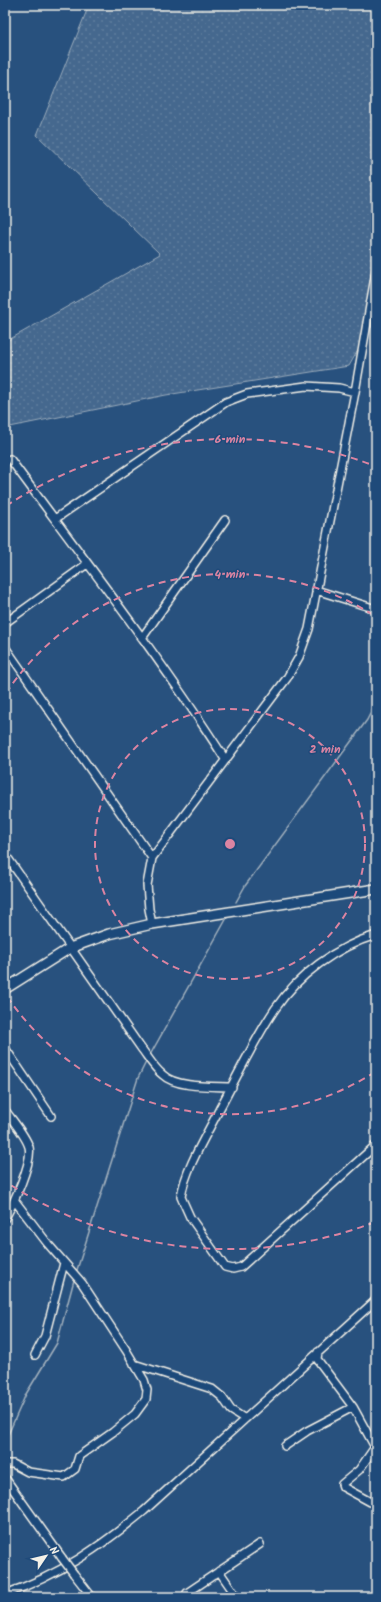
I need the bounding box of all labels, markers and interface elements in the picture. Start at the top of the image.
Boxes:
text: 6 min [215,430,246,449]
text: 4 min [215,565,246,584]
text: 2 min [309,740,341,759]
centre of rings [223,837,237,851]
north arrow [26,1536,66,1576]
text: N [44,1543,63,1559]

